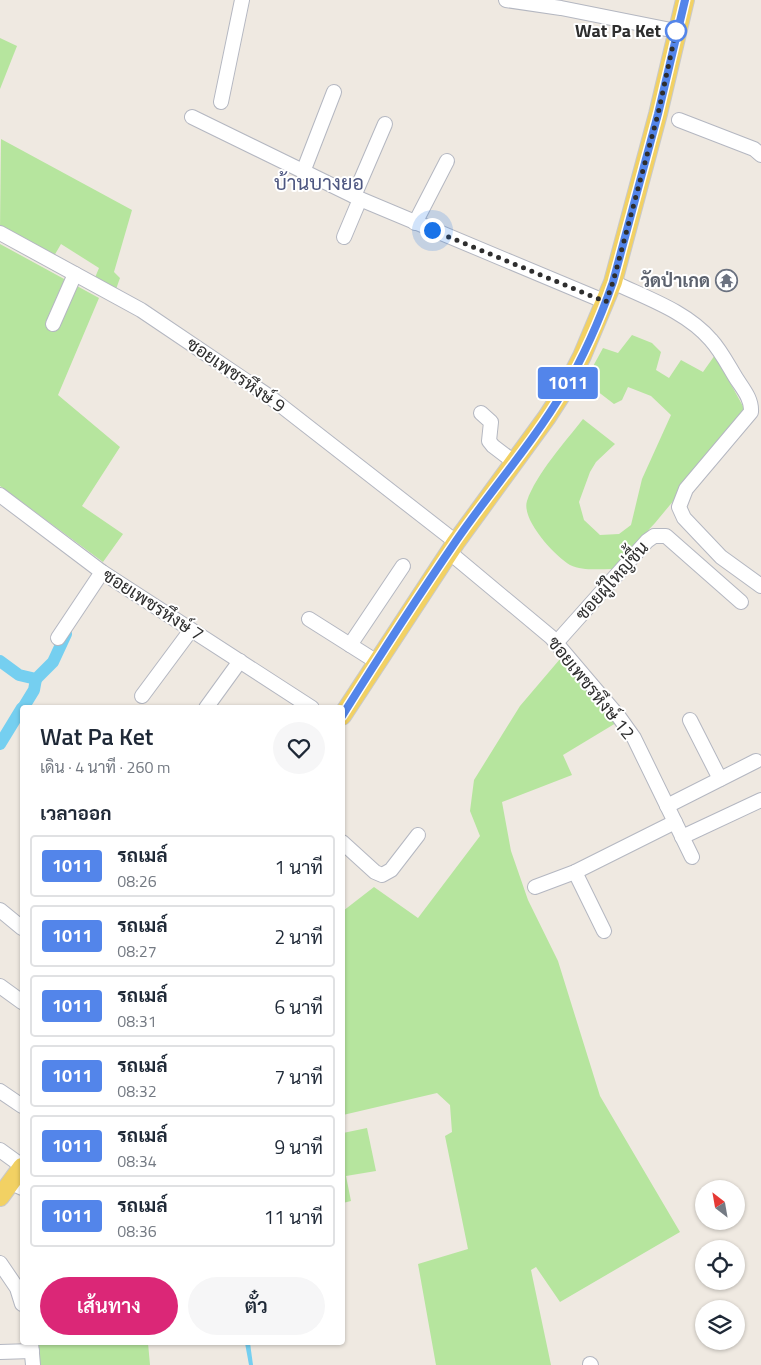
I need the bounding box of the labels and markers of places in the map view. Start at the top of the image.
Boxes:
place label: Wat Pa Ket [575,17,661,44]
marker: Wat Pa Ket [665,20,687,42]
place label: วัดป่าเกด [640,267,710,294]
temple icon: วัดป่าเกด [714,269,738,293]

